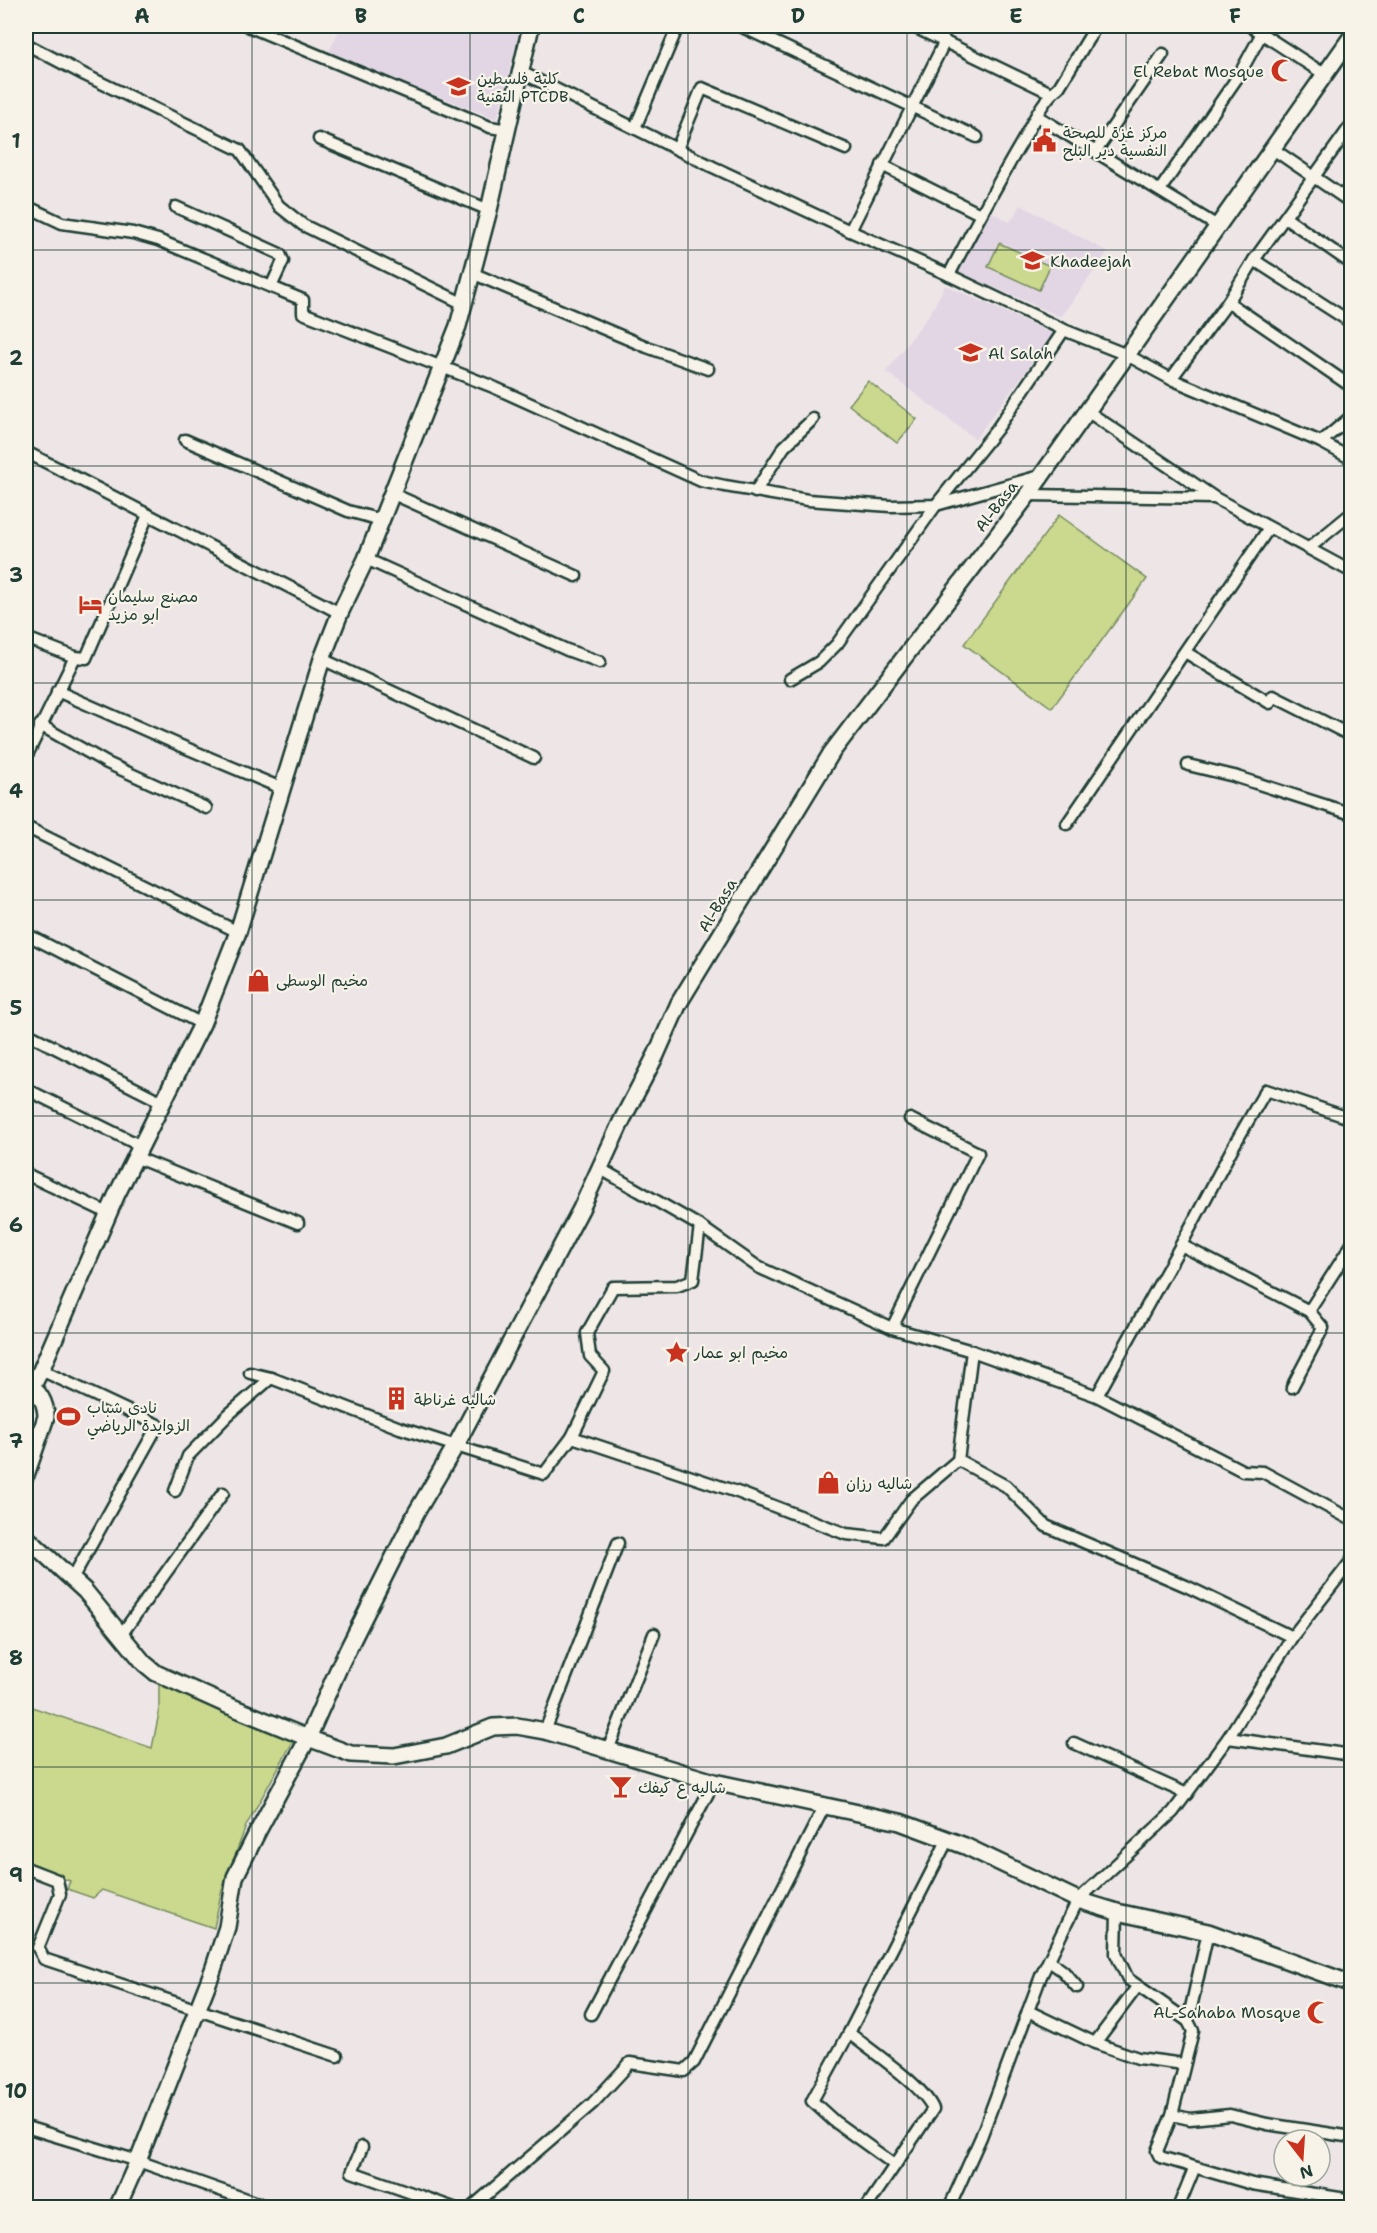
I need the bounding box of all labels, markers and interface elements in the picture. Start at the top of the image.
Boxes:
text: A [134,3,150,29]
text: B [355,3,367,29]
text: C [573,3,585,29]
text: D [791,3,805,29]
text: E [1009,3,1023,29]
text: F [1229,3,1241,29]
mosque icon: El Rebat Mosque [1269,58,1295,84]
place label: El Rebat Mosque [1133,61,1264,82]
place label: كلية فلسطين التقنية PTCDB [477,68,568,107]
school or university icon: كلية فلسطين التقنية PTCDB [446,74,472,100]
place label: مركز غزة للصحة النفسية دير البلح [1063,122,1167,161]
text: 1 [11,128,21,154]
public building icon: مركز غزة للصحة النفسية دير البلح [1032,128,1058,154]
school or university icon: Khadeejah [1019,248,1045,274]
place label: Khadeejah [1050,251,1132,272]
school or university icon: Al Salah [957,340,983,366]
place label: Al Salah [988,343,1053,364]
text: 2 [9,345,23,371]
street label: Al-Basa [970,476,1023,536]
text: 3 [9,562,23,588]
place label: مصنع سليمان ابو مزيد [108,586,198,625]
hotel icon: مصنع سليمان ابو مزيد [77,592,103,618]
text: 4 [9,778,23,804]
street label: Al-Basa [693,874,742,936]
shop icon: مخيم الوسطى [245,967,271,993]
place label: مخيم الوسطى [276,970,368,993]
text: 5 [10,995,22,1021]
text: 6 [9,1212,23,1238]
place icon: مخيم ابو عمار [663,1339,689,1365]
place label: مخيم ابو عمار [693,1342,788,1365]
building icon: شاليه غرناطة [383,1386,409,1412]
place label: شاليه غرناطة [414,1389,496,1410]
place label: نادي شباب الزوايدة الرياضي [87,1397,190,1440]
sports icon: نادي شباب الزوايدة الرياضي [56,1403,82,1429]
text: 7 [9,1428,23,1454]
shop icon: شاليه رزان [815,1470,841,1496]
place label: شاليه رزان [846,1473,912,1494]
text: 8 [9,1645,23,1671]
bar icon: شاليه ع كيفك [607,1774,633,1800]
place label: شاليه ع كيفك [638,1777,726,1799]
text: 9 [9,1862,23,1888]
mosque icon: AL-Sahaba Mosque [1306,1999,1332,2025]
place label: AL-Sahaba Mosque [1153,2002,1301,2023]
text: 10 [5,2078,27,2104]
north arrow [1272,2128,1332,2188]
text: N [1297,2160,1315,2184]

